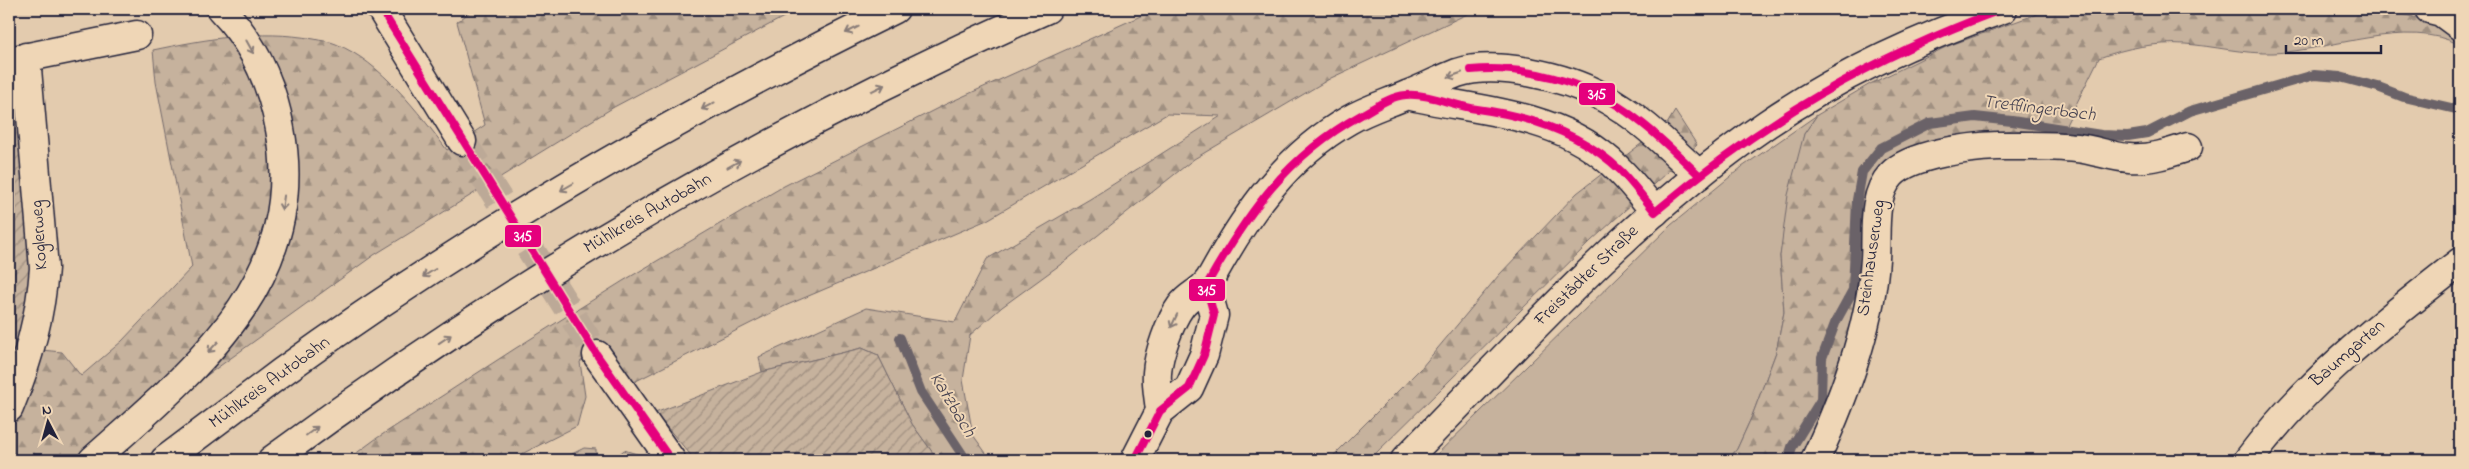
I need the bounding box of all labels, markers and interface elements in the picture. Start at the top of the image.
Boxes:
scale bar [2286,22,2382,54]
one-way arrow [845,26,860,35]
text: 20 m [2294,30,2324,52]
one-way arrow [246,39,256,54]
one-way arrow [1448,71,1463,80]
line badge: 315 [1578,82,1616,106]
one-way arrow [870,83,885,93]
text: 315 [1587,85,1606,106]
water label: Trefflingerbach [1981,89,2098,130]
one-way arrow [701,102,716,111]
one-way arrow [726,159,741,168]
street label: Mühlkreis Autobahn [579,167,717,261]
one-way arrow [560,182,575,192]
one-way arrow [278,195,288,211]
street label: Steinhauserweg [1851,198,1894,318]
street label: Koglerweg [25,199,56,271]
street label: Freistädter Straße [1528,219,1646,333]
line badge: 315 [504,224,542,248]
text: 315 [513,227,532,248]
one-way arrow [422,267,436,278]
line badge: 315 [1188,278,1226,302]
text: 315 [1197,281,1216,302]
one-way arrow [1169,313,1178,328]
street label: Baumgarten [2304,314,2392,396]
street label: Mühlkreis Autobahn [204,330,336,436]
one-way arrow [438,334,452,344]
one-way arrow [207,340,218,353]
water label: Katzbach [922,367,983,443]
north arrow [22,396,72,446]
text: N [41,400,53,421]
one-way arrow [305,426,319,436]
unlabelled marker [1143,429,1153,439]

